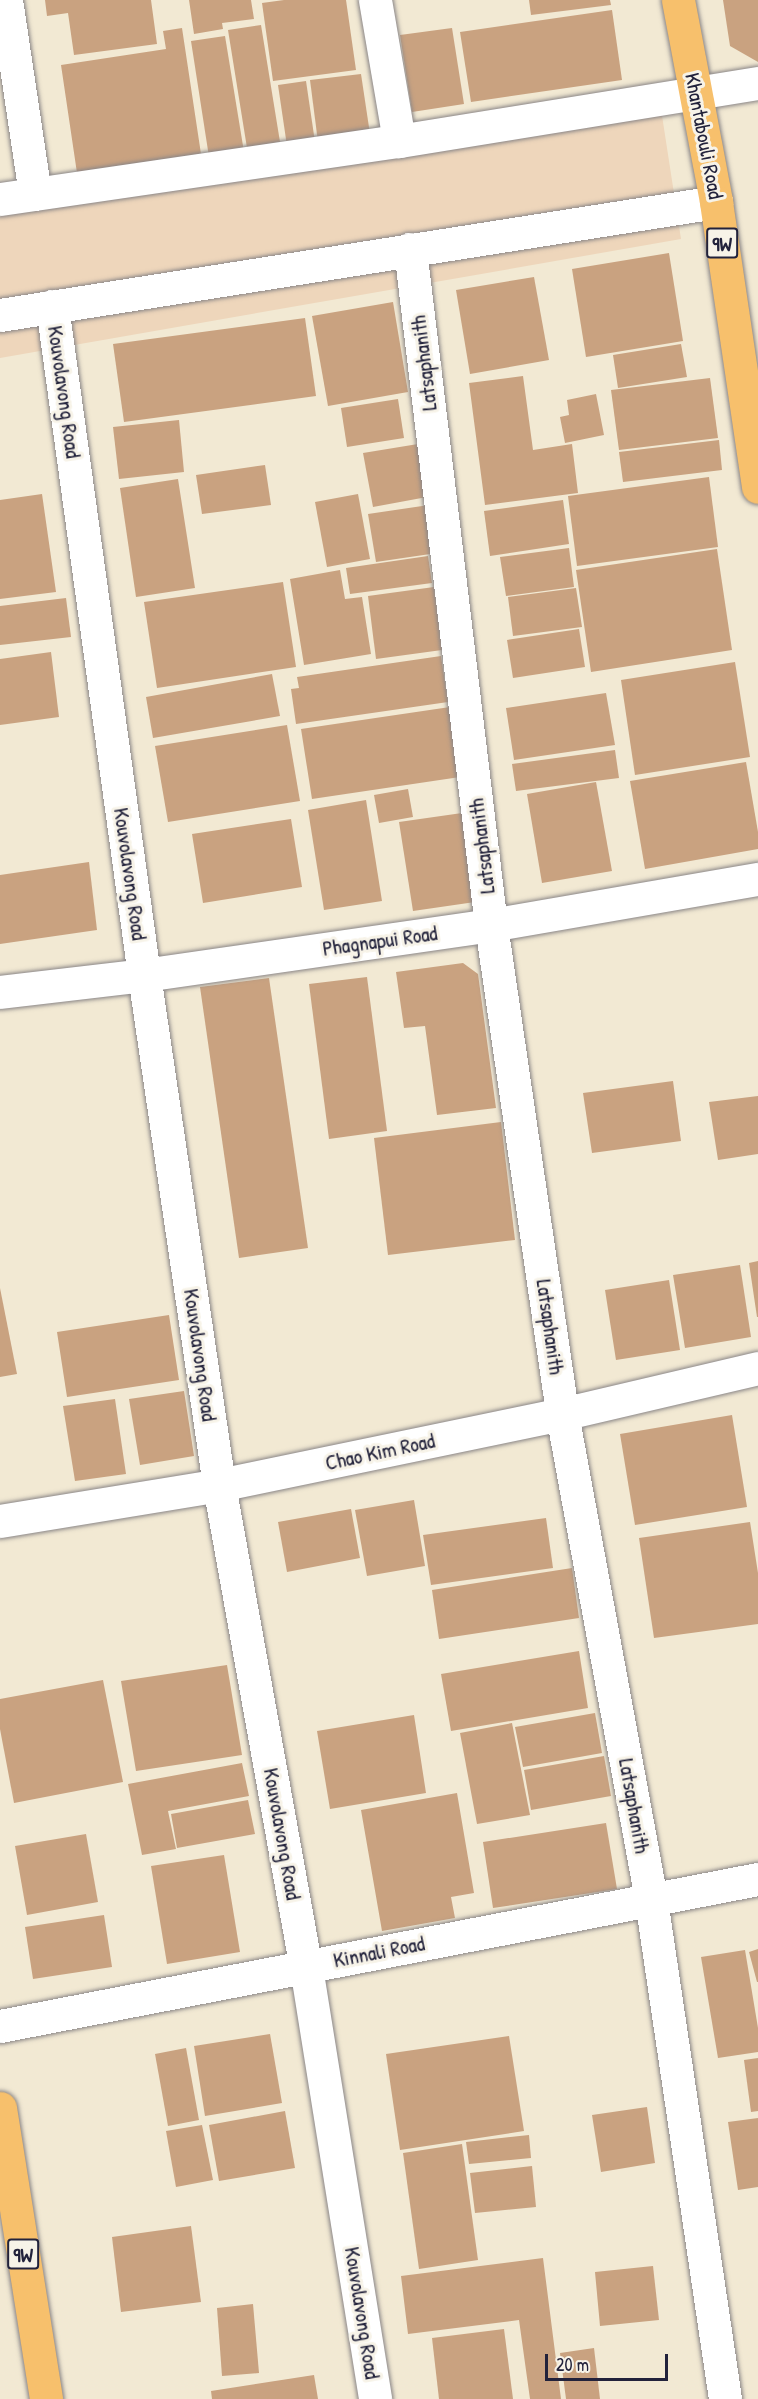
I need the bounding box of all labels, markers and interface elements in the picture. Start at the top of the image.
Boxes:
street label: Khantabouli Road [679,71,729,201]
road number: 9W [706,226,738,260]
street label: Latsaphanith [406,314,442,412]
street label: Kouvolavong Road [42,324,86,460]
street label: Latsaphanith [464,797,500,895]
street label: Kouvolavong Road [108,806,152,942]
street label: Phagnapui Road [321,920,439,962]
street label: Latsaphanith [531,1278,569,1376]
street label: Kouvolavong Road [178,1287,222,1423]
street label: Chao Kim Road [323,1428,437,1476]
street label: Latsaphanith [613,1757,655,1855]
street label: Kouvolavong Road [258,1766,306,1902]
street label: Kinnali Road [331,1931,427,1973]
road number: 9W [7,2237,40,2271]
street label: Kouvolavong Road [339,2245,385,2381]
scale bar [548,2342,671,2380]
text: 20 m [556,2352,589,2377]

